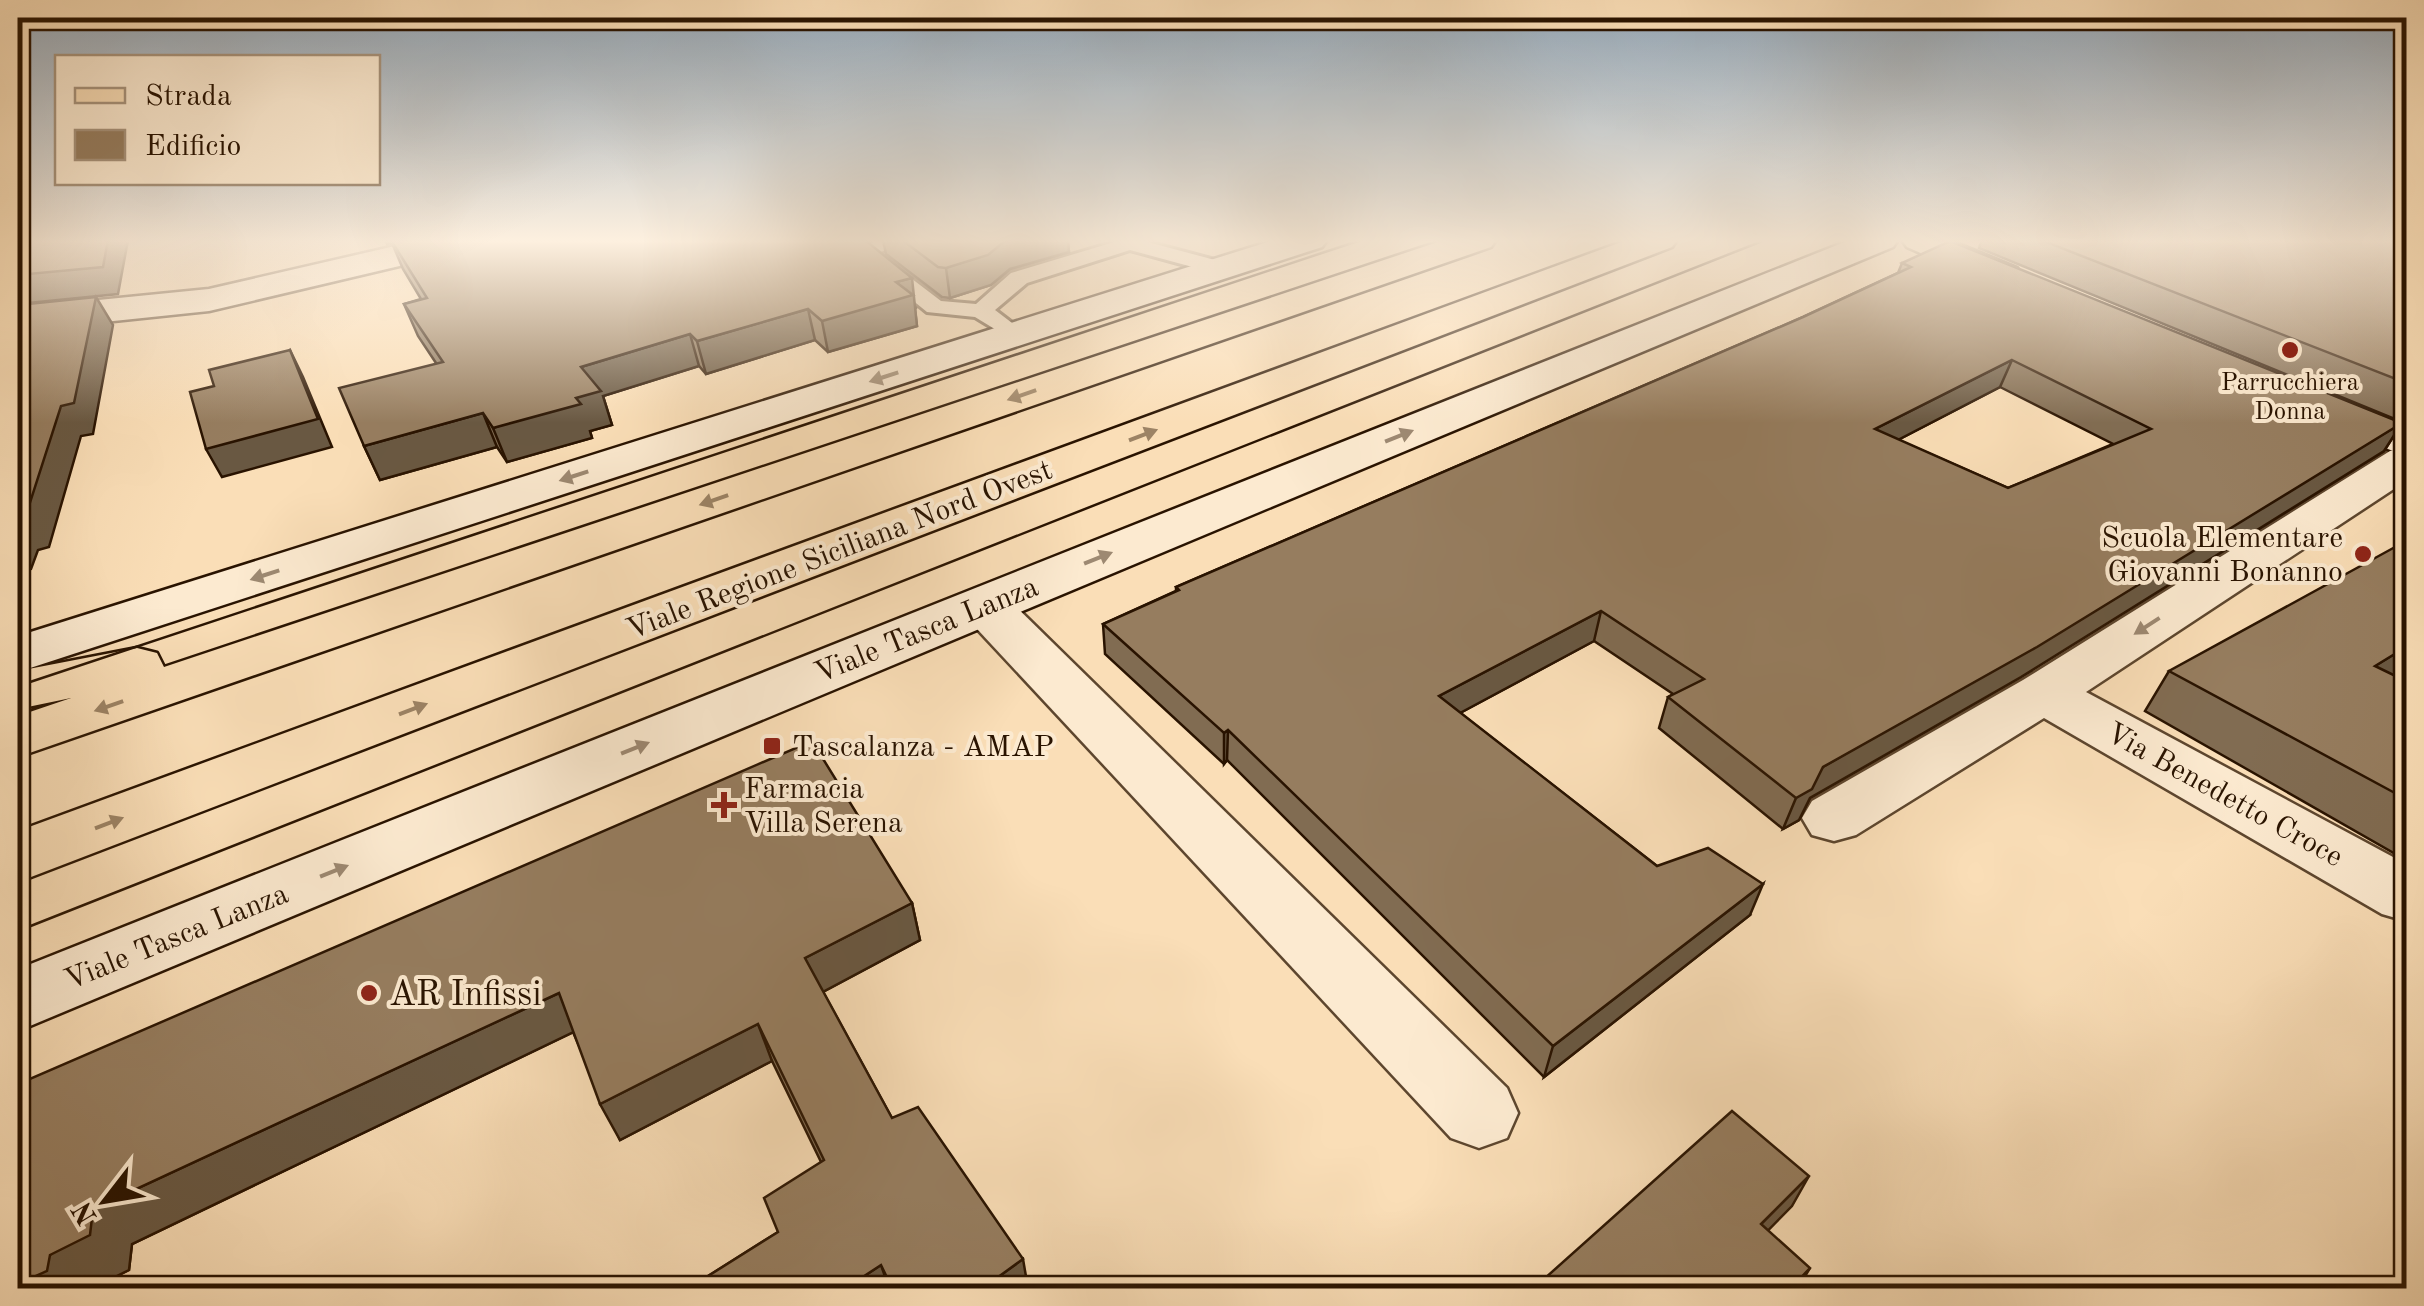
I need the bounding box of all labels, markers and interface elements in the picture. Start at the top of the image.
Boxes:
legend [55,55,380,185]
text: Strada [145,82,232,112]
text: Edificio [145,132,241,162]
marker: Parrucchiera Donna [2279,339,2301,361]
one-way arrow [869,371,899,386]
place label: Parrucchiera Donna [2221,371,2359,425]
one-way arrow [1007,389,1037,404]
one-way arrow [1129,426,1159,442]
one-way arrow [1384,428,1414,444]
street label: Viale Regione Siciliana Nord Ovest [623,456,1057,646]
one-way arrow [559,469,589,484]
one-way arrow [699,493,729,508]
place label: Scuola Elementare Giovanni Bonanno [2101,524,2343,588]
marker: Scuola Elementare Giovanni Bonanno [2352,543,2374,565]
one-way arrow [1083,550,1113,566]
one-way arrow [249,568,279,583]
street label: Viale Tasca Lanza [811,572,1043,689]
one-way arrow [2134,617,2161,635]
one-way arrow [93,699,123,714]
one-way arrow [398,701,428,716]
street label: Via Benedetto Croce [2101,718,2347,873]
place label: Tascalanza - AMAP [792,733,1054,763]
marker: Tascalanza - AMAP [761,735,783,757]
one-way arrow [620,739,650,755]
place label: Farmacia Villa Serena [744,775,903,839]
marker: Farmacia Villa Serena [713,794,735,816]
one-way arrow [94,815,124,830]
one-way arrow [320,862,350,878]
street label: Viale Tasca Lanza [61,879,293,996]
place label: AR Infissi [389,978,542,1013]
marker: AR Infissi [358,982,380,1004]
north arrow [55,1151,155,1251]
text: N [68,1195,104,1229]

